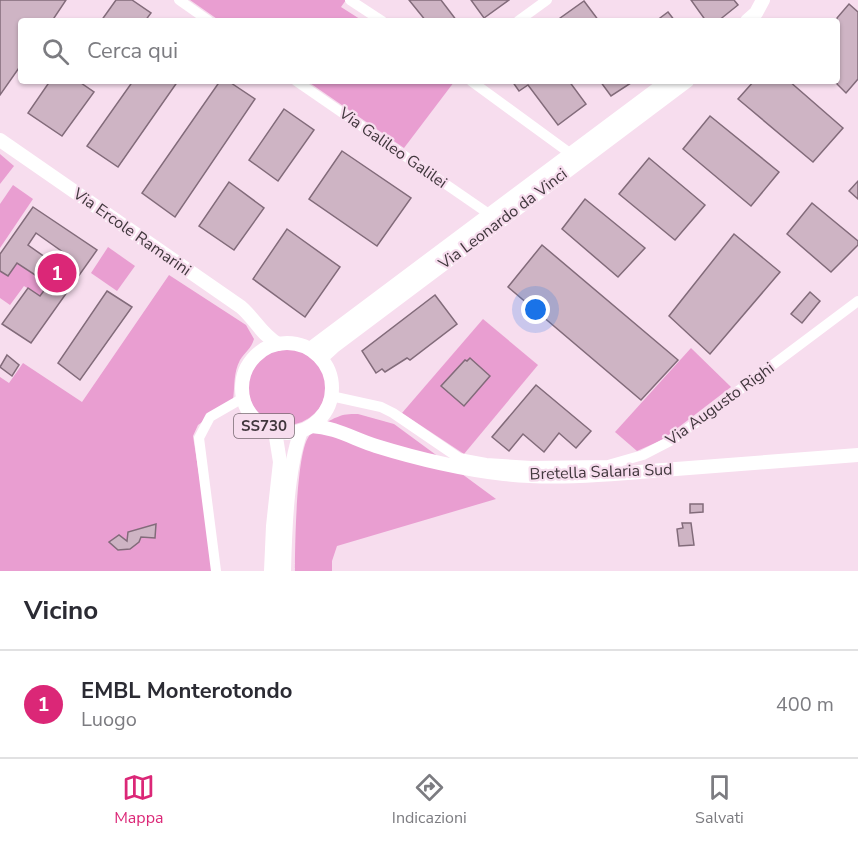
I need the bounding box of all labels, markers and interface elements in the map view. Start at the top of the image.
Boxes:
search box [18,18,840,84]
icon: search [39,35,72,68]
text: Cerca qui [87,36,178,66]
street label: Via Galileo Galilei [334,102,452,194]
street label: Via Leonardo da Vinci [433,163,572,275]
street label: Via Ercole Ramarini [68,182,195,281]
pin: 1 [38,250,76,296]
your location [521,295,550,324]
street label: Via Augusto Righi [661,357,779,451]
road number: SS730 [234,414,294,438]
street label: Bretella Salaria Sud [529,459,673,485]
text: Vicino [24,593,98,628]
text: EMBL Monterotondo [81,676,292,706]
text: 1 [38,691,50,718]
text: 400 m [776,691,834,718]
text: Luogo [81,706,137,733]
tab: Mappa [114,771,163,829]
tab: Indicazioni [392,771,467,829]
tab: Salvati [695,771,744,829]

